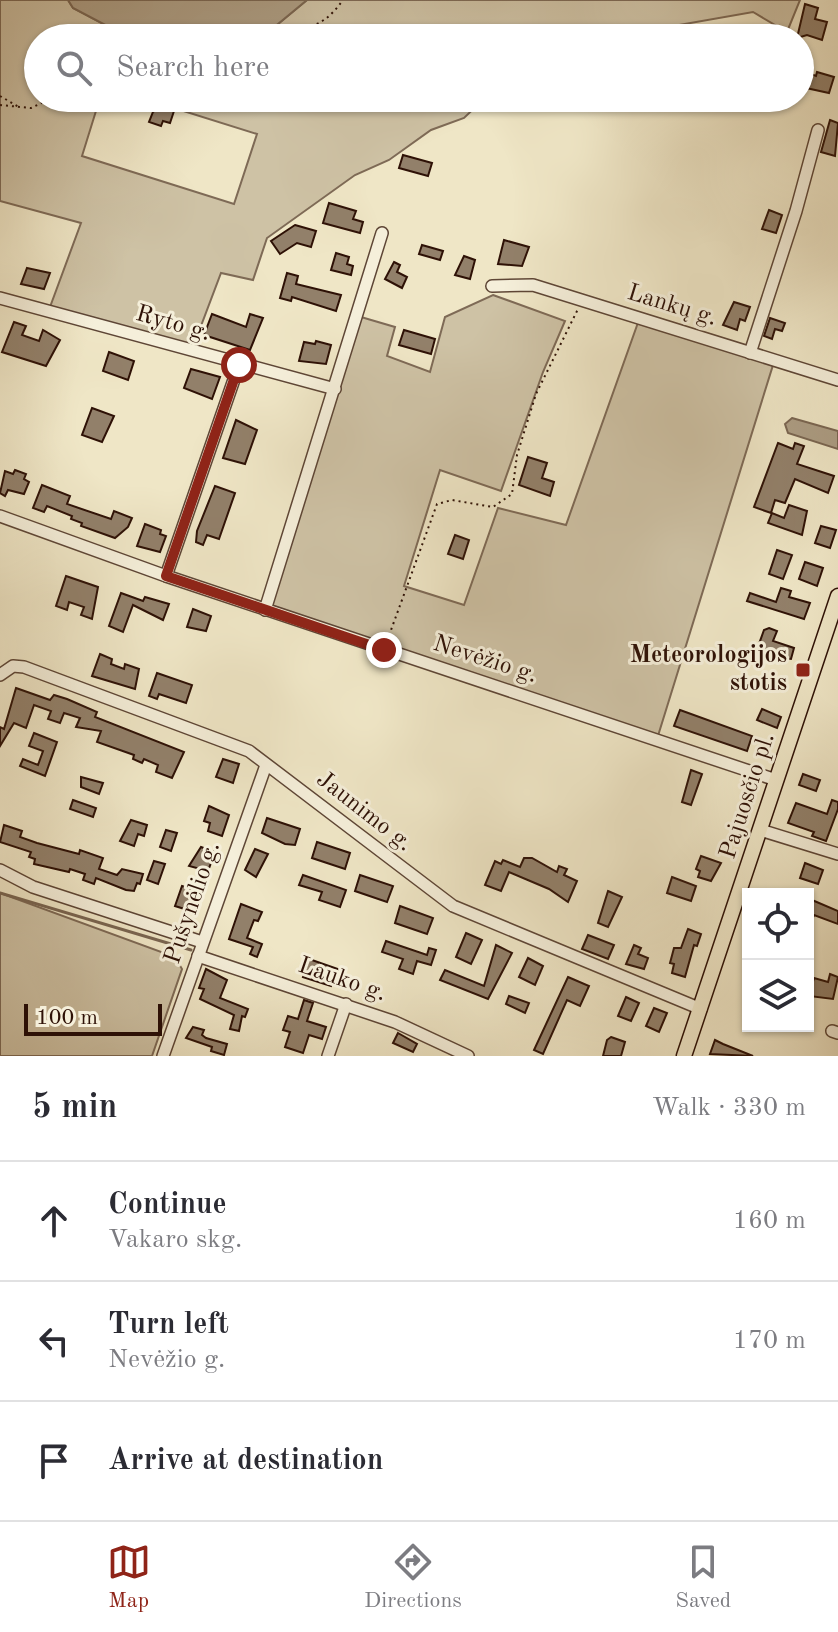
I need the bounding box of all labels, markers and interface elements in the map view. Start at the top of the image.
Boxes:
search box [24,24,814,112]
icon: search [52,46,96,90]
text: Search here [116,53,270,83]
street label: Lankų g. [624,281,720,331]
street label: Ryto g. [133,302,213,346]
route start [221,347,257,383]
route end [366,632,402,668]
street label: Nevėžio g. [430,632,540,688]
place label: Meteorologijos stotis [630,644,787,696]
marker: Meteorologijos stotis [794,661,812,679]
street label: Pajuosčio pl. [716,730,780,862]
street label: Jaunimo g. [312,767,416,857]
street label: Pušynėlio g. [161,839,225,967]
map controls [742,888,814,1032]
button: locate [742,888,814,960]
street label: Lauko g. [295,954,389,1006]
button: layers [742,960,814,1032]
scale bar [24,1000,162,1036]
text: 100 m [36,1007,98,1029]
text: 5 min [32,1091,117,1125]
text: Walk · 330 m [652,1095,806,1121]
text: Continue [108,1190,227,1220]
icon: ahead [32,1199,76,1243]
text: 160 m [733,1208,806,1234]
text: Vakaro skg. [108,1227,242,1253]
text: Turn left [108,1310,229,1340]
icon: left [32,1319,76,1363]
text: 170 m [733,1328,806,1354]
text: Nevėžio g. [108,1347,225,1373]
icon: arrive [32,1439,76,1483]
text: Arrive at destination [108,1446,383,1476]
tab: Map [107,1540,151,1615]
tab: Directions [364,1540,462,1615]
tab: Saved [675,1540,731,1615]

